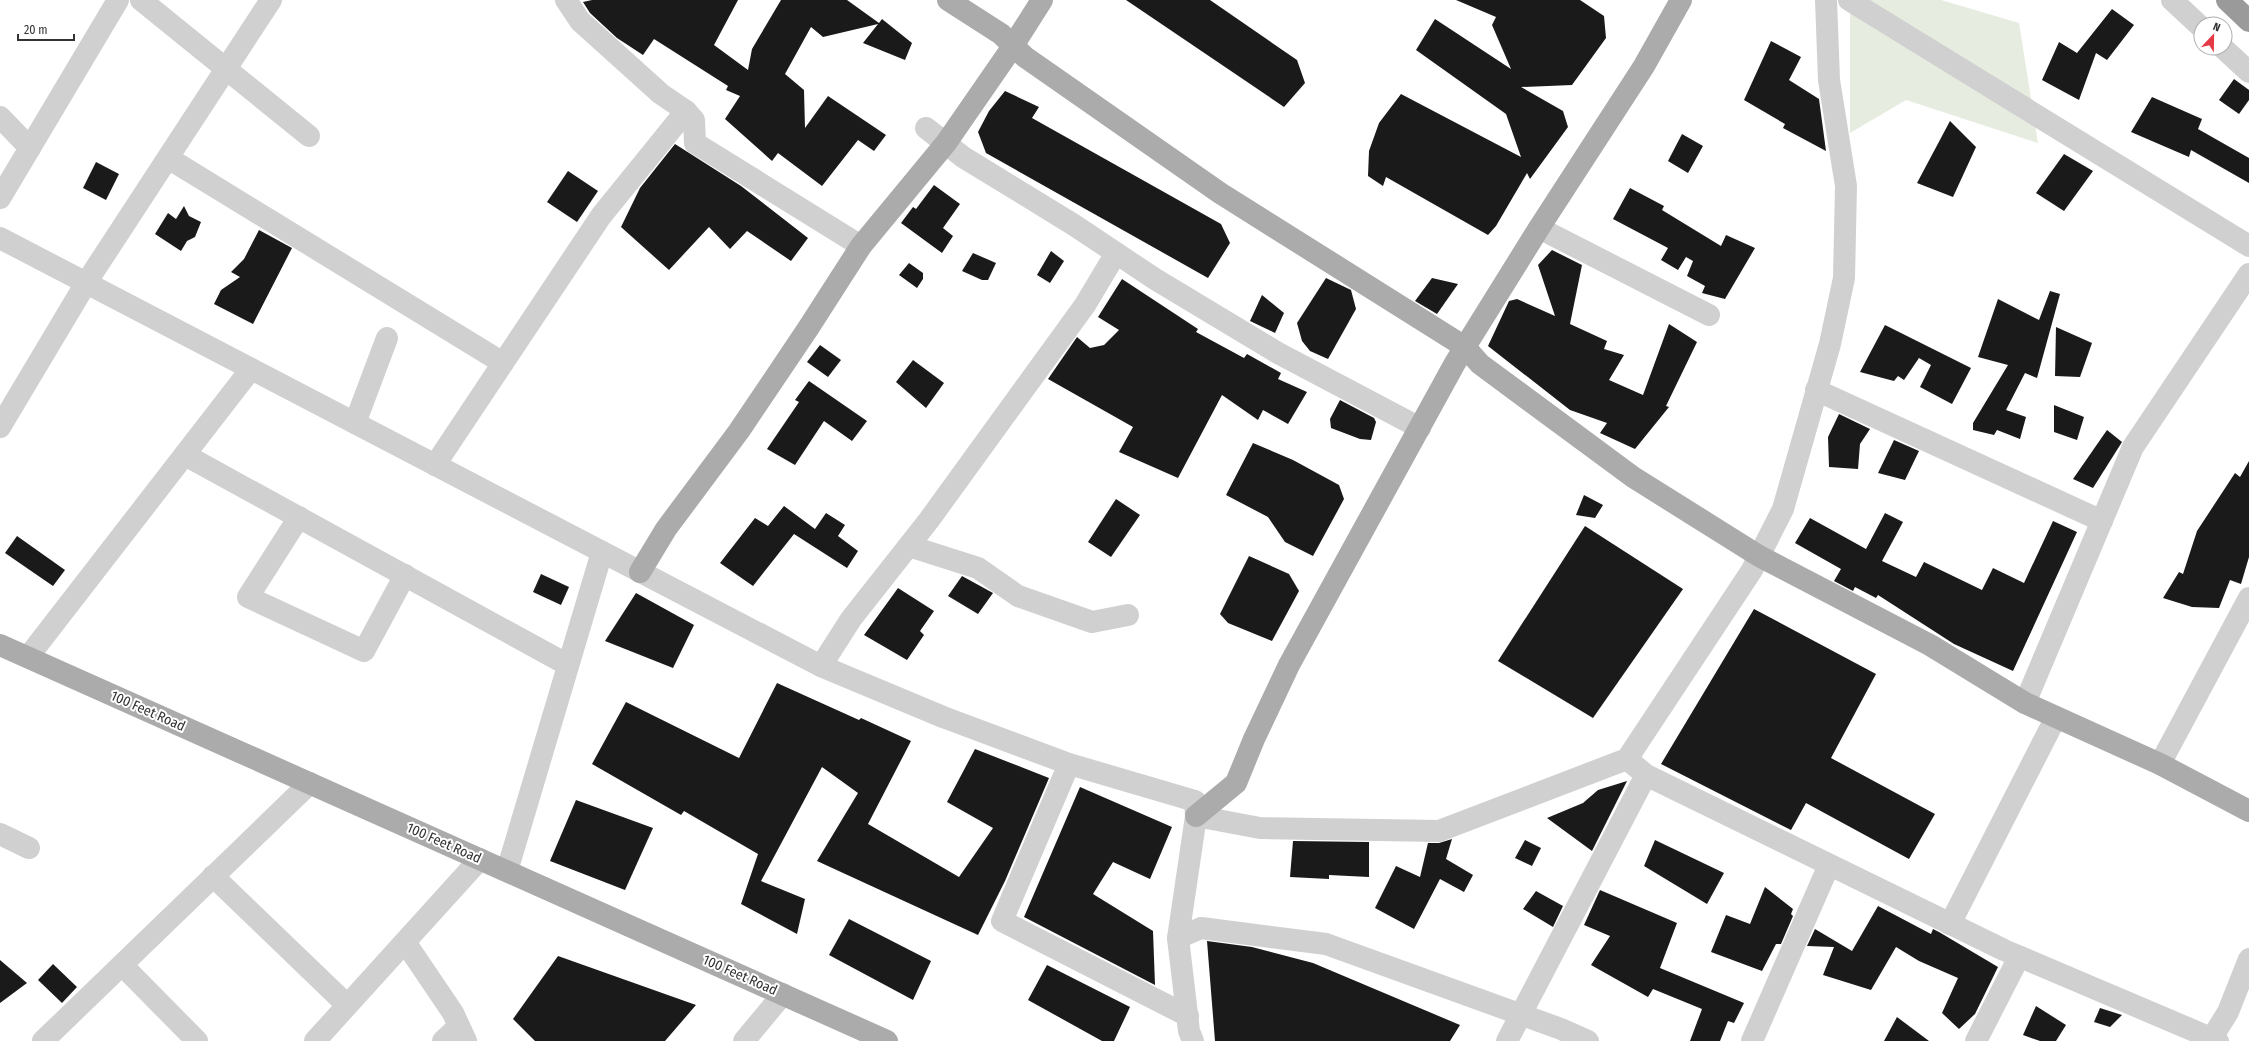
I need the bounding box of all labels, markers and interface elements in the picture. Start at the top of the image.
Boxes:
scale bar [18,16,74,42]
north arrow [2193,16,2233,56]
text: N [2211,20,2222,34]
text: 20 m [24,23,48,37]
street label: 100 Feet Road [108,687,188,735]
street label: 100 Feet Road [404,819,484,867]
street label: 100 Feet Road [700,951,780,999]

